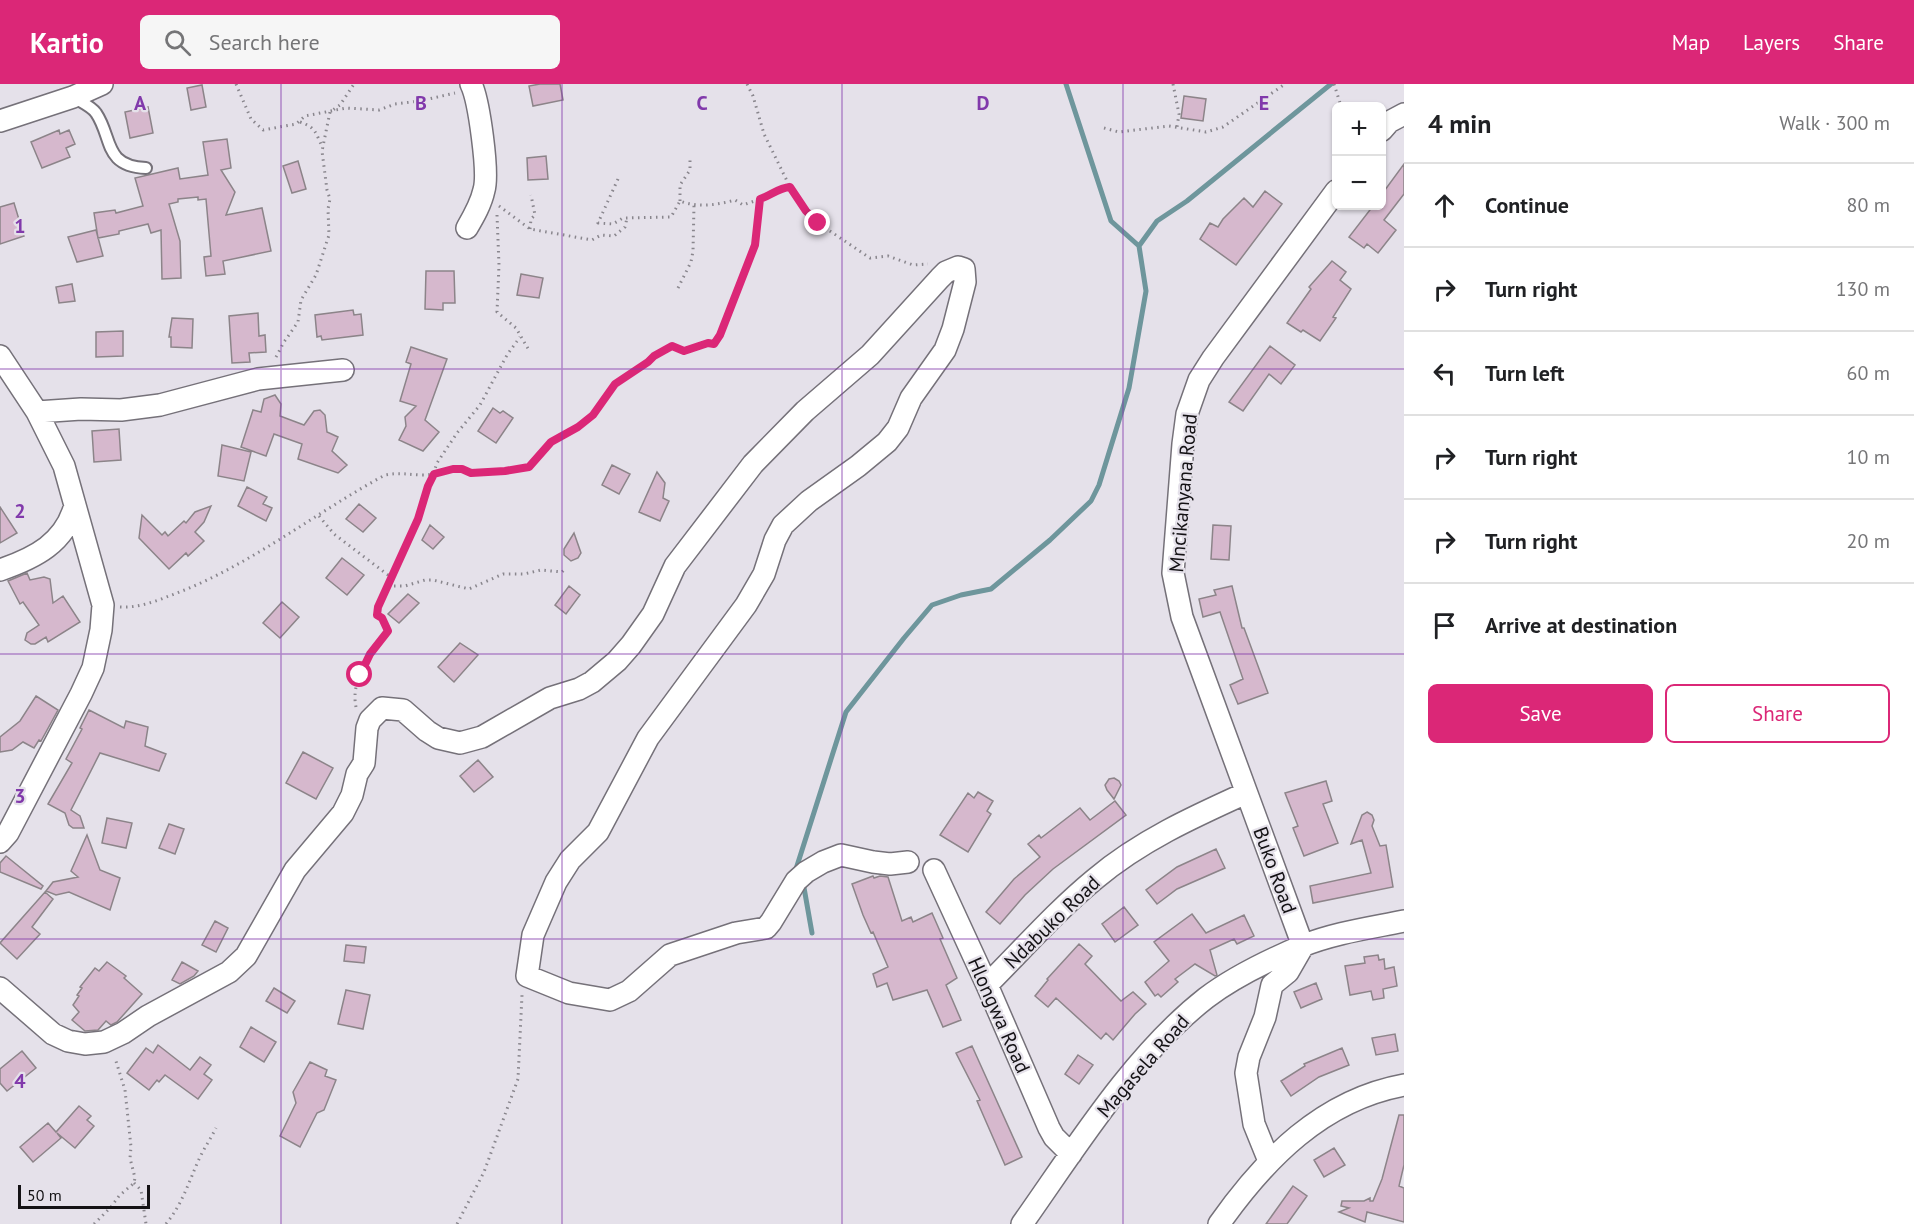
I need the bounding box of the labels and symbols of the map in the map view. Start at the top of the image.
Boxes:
text: A [134,90,147,116]
text: B [415,90,427,116]
text: C [696,90,708,116]
text: D [977,90,990,116]
text: E [1259,90,1269,116]
route end [804,209,830,235]
text: 1 [14,213,26,239]
street label: Mncikanyana Road [1163,412,1203,574]
text: 2 [14,498,26,524]
route start [346,661,372,687]
text: 3 [14,783,26,809]
street label: Buko Road [1247,823,1303,917]
street label: Ndabuko Road [999,870,1105,974]
street label: Hlongwa Road [962,953,1036,1077]
street label: Magasela Road [1091,1009,1195,1123]
text: 4 [14,1068,26,1094]
scale bar [18,1182,150,1210]

